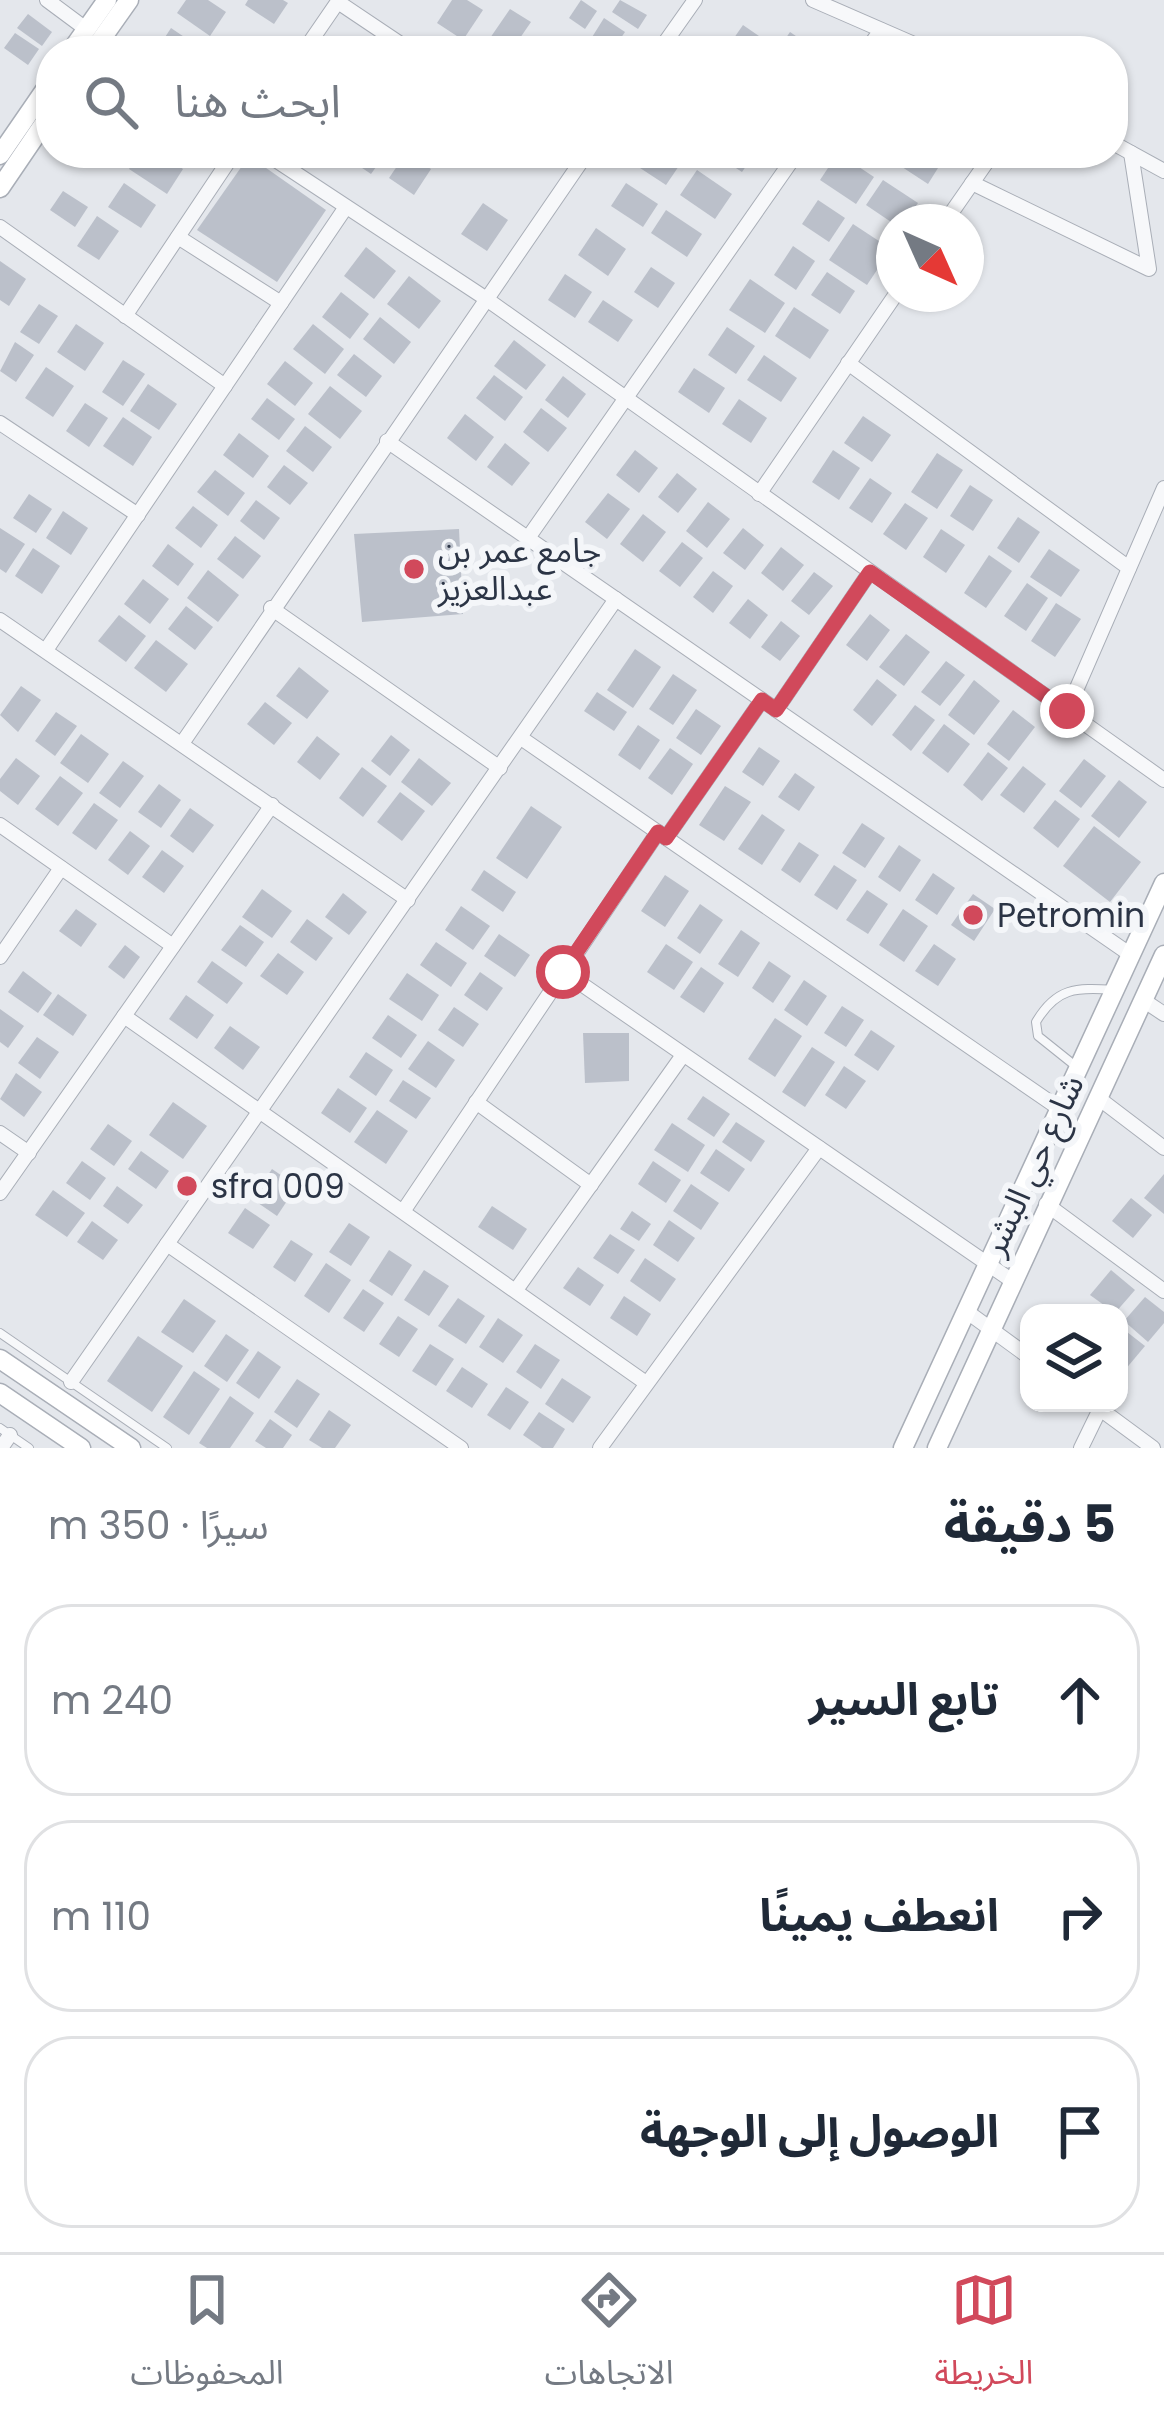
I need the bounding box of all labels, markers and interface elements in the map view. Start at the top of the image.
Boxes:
search box [36,36,1128,168]
icon: search [78,69,144,135]
text: ابحث هنا [174,70,341,133]
north arrow [876,204,984,312]
place label: جامع عمر بن عبدالعزيز [437,527,601,612]
marker: جامع عمر بن عبدالعزيز [401,556,427,582]
route end [1040,684,1094,738]
place label: Petromin [997,892,1145,939]
marker: Petromin [960,902,986,928]
route start [536,945,590,999]
street label: شارع حي البشر [970,1067,1097,1265]
place label: sfra 009 [211,1163,345,1210]
marker: sfra 009 [174,1173,200,1199]
map controls [1020,1304,1128,1412]
button: layers [1020,1304,1128,1412]
text: 5 دقيقة [944,1488,1116,1560]
text: سيرًا · 350 m [48,1498,269,1553]
icon: ahead [1047,1667,1113,1733]
text: تابع السير [809,1668,999,1731]
text: 240 m [51,1673,173,1728]
icon: right [1047,1883,1113,1949]
text: انعطف يمينًا [759,1884,999,1947]
text: 110 m [51,1889,151,1944]
icon: arrive [1047,2099,1113,2165]
text: الوصول إلى الوجهة [640,2100,999,2163]
tab: المحفوظات [131,2267,284,2408]
tab: الاتجاهات [545,2267,674,2408]
tab: الخريطة [935,2267,1033,2408]

